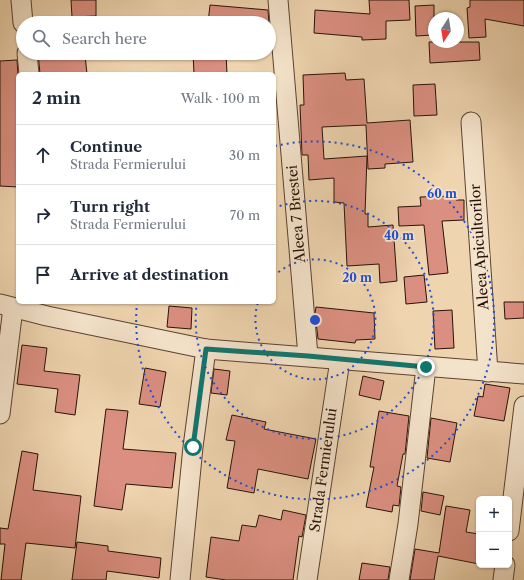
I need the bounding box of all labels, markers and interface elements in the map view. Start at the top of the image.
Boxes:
north arrow [428,12,464,48]
search box [16,16,276,60]
icon: search [30,27,52,49]
text: Search here [62,29,147,48]
text: 2 min [32,88,81,108]
text: Walk · 100 m [181,90,260,106]
text: Continue [70,137,142,156]
icon: ahead [32,144,54,166]
text: 30 m [229,147,260,163]
text: Strada Fermierului [70,156,186,172]
street label: Aleea 7 Brestei [283,164,309,265]
street label: Aleea Apicultorilor [466,183,492,312]
text: 60 m [427,186,457,201]
text: Turn right [70,197,150,216]
icon: right [32,204,54,226]
text: 70 m [230,207,260,223]
text: Strada Fermierului [70,216,186,232]
text: 40 m [384,228,414,243]
icon: arrive [32,264,54,286]
text: Arrive at destination [70,265,229,284]
text: 20 m [342,270,372,285]
centre of rings [308,313,322,327]
route end [417,358,435,376]
street label: Strada Fermierului [305,407,341,533]
route start [184,438,202,456]
map controls [476,496,512,568]
button: + [476,496,512,532]
button: − [476,532,512,568]

